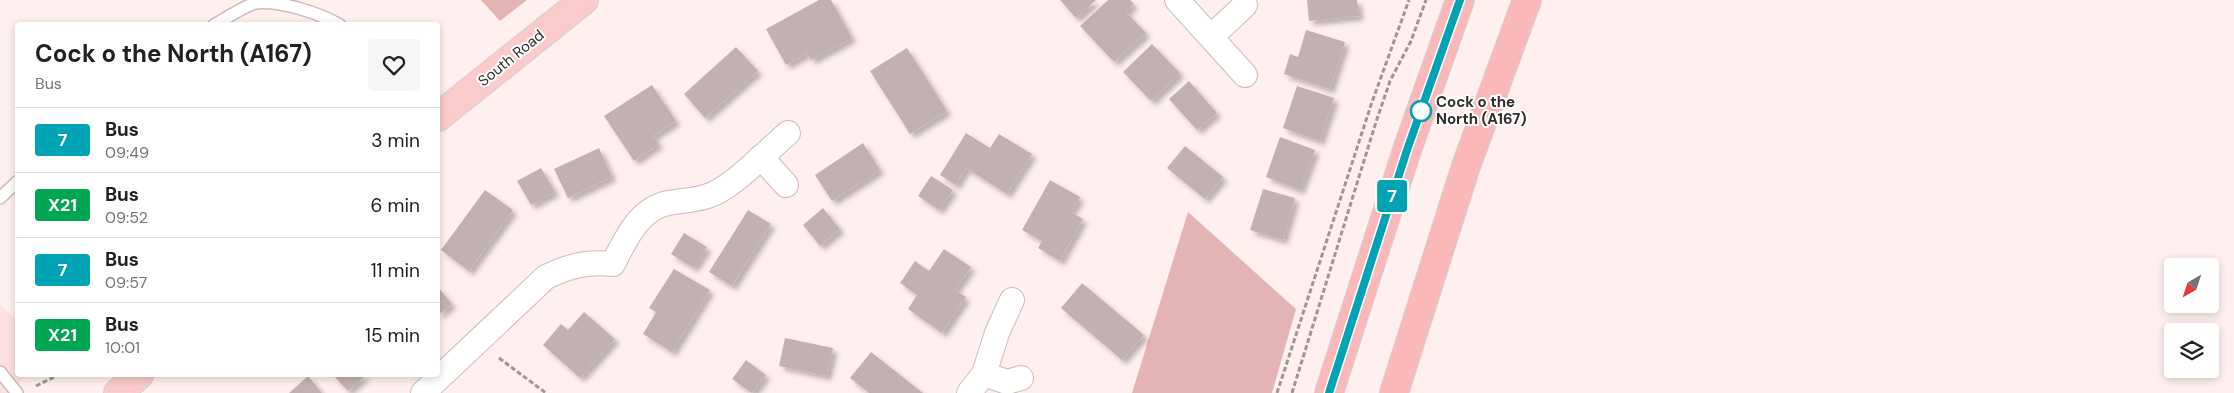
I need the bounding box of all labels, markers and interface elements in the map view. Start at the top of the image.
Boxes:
street label: South Road [474,25,548,91]
text: Cock o the North (A167) [35,38,312,69]
button: heart [368,39,420,91]
text: Bus [35,73,62,94]
place label: Cock o the North (A167) [1436,92,1527,129]
marker: Cock o the North (A167) [1410,100,1432,122]
text: Bus [105,117,139,142]
text: 7 [58,128,67,152]
text: 3 min [371,128,420,153]
text: 09:49 [105,142,149,163]
line badge: 7 [1376,180,1408,212]
text: Bus [105,182,139,207]
text: 7 [1387,184,1397,208]
text: X21 [48,193,77,217]
text: 6 min [371,193,420,218]
text: 09:52 [105,207,148,228]
text: Bus [105,247,139,272]
text: 7 [58,258,67,282]
text: 11 min [371,258,420,283]
north arrow [2164,258,2219,312]
map controls [2164,258,2219,378]
text: 09:57 [105,272,147,293]
text: Bus [105,312,139,337]
text: X21 [48,323,77,347]
text: 15 min [365,323,420,348]
button: layers [2164,323,2219,378]
text: 10:01 [105,337,140,358]

